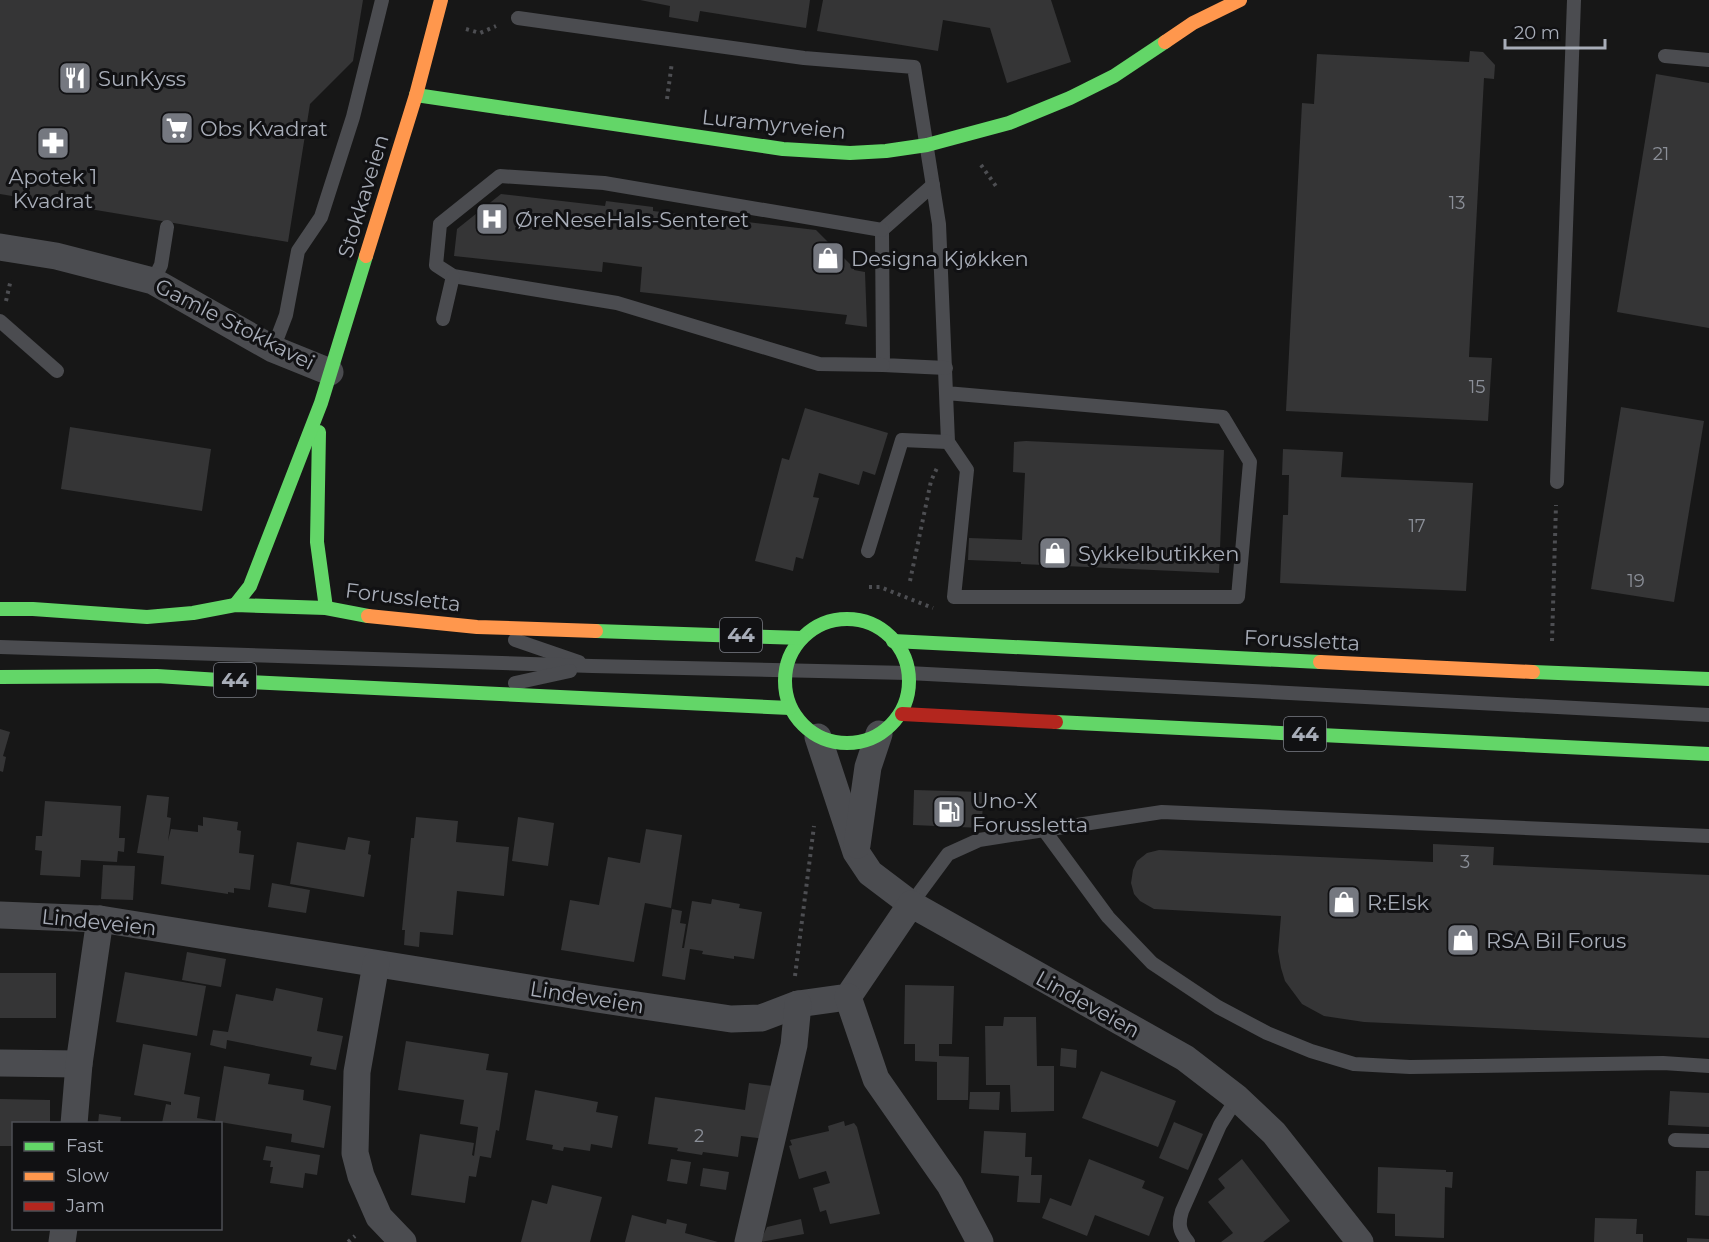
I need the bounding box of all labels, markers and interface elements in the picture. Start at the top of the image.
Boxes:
scale bar [1505,12,1606,50]
text: 20 m [1514,22,1560,44]
restaurant icon: SunKyss [57,60,93,96]
place label: SunKyss [98,66,186,91]
street label: Luramyrveien [701,104,847,144]
supermarket icon: Obs Kvadrat [159,110,195,146]
place label: Obs Kvadrat [200,116,328,141]
pharmacy icon: Apotek 1 Kvadrat [35,125,71,161]
street label: Stokkaveien [332,131,394,261]
house number: 21 [1653,143,1669,165]
place label: Apotek 1 Kvadrat [9,164,97,213]
house number: 13 [1449,192,1465,214]
hospital icon: ØreNeseHals-Senteret [474,201,510,237]
place label: ØreNeseHals-Senteret [515,207,749,232]
shop icon: Designa Kjøkken [810,240,846,276]
place label: Designa Kjøkken [851,246,1029,271]
street label: Gamle Stokkavei [151,273,319,375]
house number: 15 [1469,376,1485,398]
house number: 17 [1408,515,1426,537]
shop icon: Sykkelbutikken [1037,535,1073,571]
place label: Sykkelbutikken [1078,541,1239,566]
house number: 19 [1627,570,1645,592]
street label: Forussletta [344,578,462,616]
road number: 44 [720,618,762,652]
street label: Forussletta [1243,624,1361,656]
road number: 44 [214,663,256,697]
road number: 44 [1284,717,1326,751]
place label: Uno-X Forussletta [972,788,1088,837]
fuel station icon: Uno-X Forussletta [931,794,967,830]
house number: 3 [1460,851,1470,873]
shop icon: R:Elsk [1326,884,1362,920]
place label: R:Elsk [1367,890,1430,915]
street label: Lindeveien [40,904,158,940]
shop icon: RSA Bil Forus [1445,922,1481,958]
place label: RSA Bil Forus [1486,928,1626,953]
street label: Lindeveien [1032,965,1144,1043]
street label: Lindeveien [528,976,646,1018]
legend [12,1122,222,1230]
house number: 2 [694,1125,704,1147]
text: Fast [66,1135,104,1157]
text: Slow [66,1165,109,1187]
text: Jam [65,1195,105,1217]

